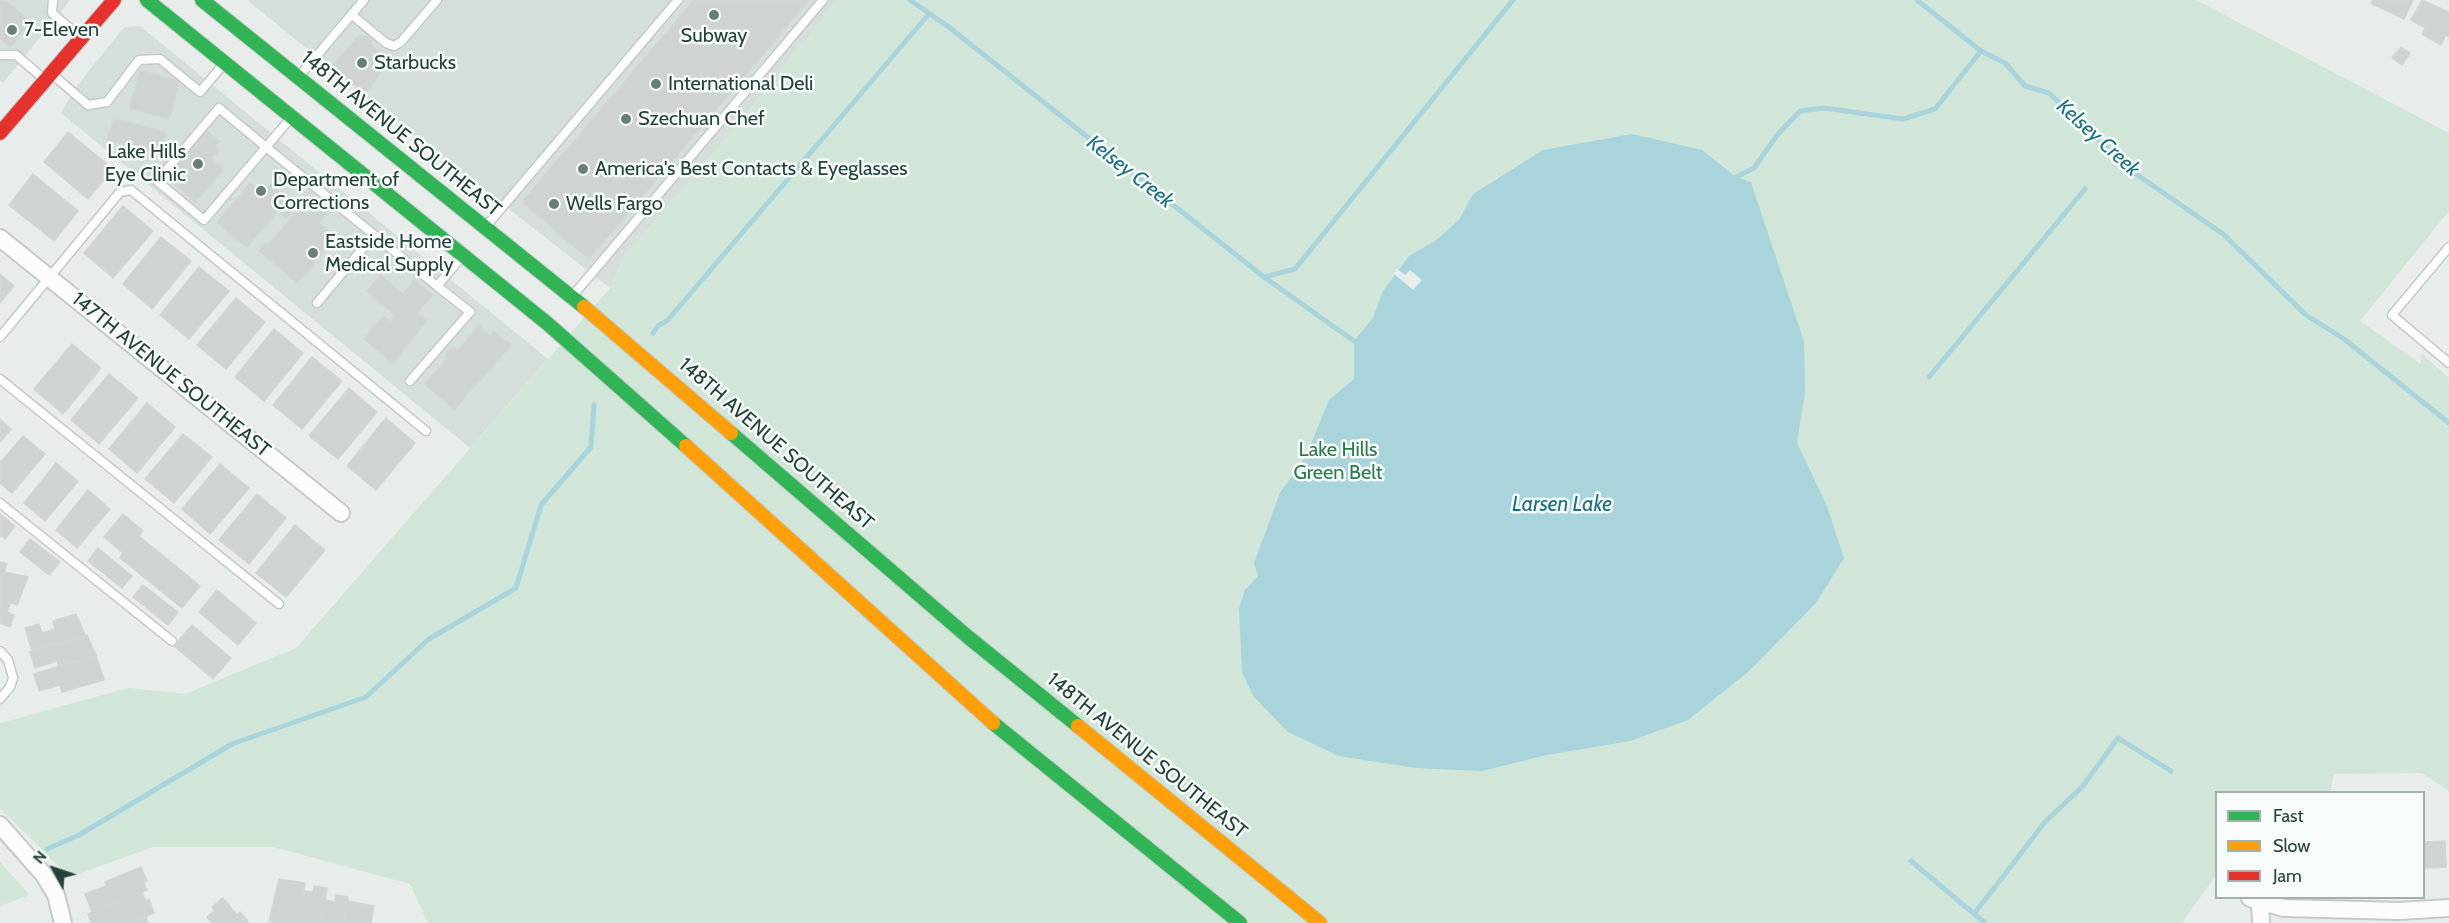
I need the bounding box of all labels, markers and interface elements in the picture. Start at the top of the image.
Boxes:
marker: Subway [707,8,721,22]
place label: 7-Eleven [24,18,99,42]
marker: 7-Eleven [5,23,19,37]
place label: Subway [681,24,747,48]
street label: 148TH AVENUE SOUTHEAST [296,46,506,222]
place label: Starbucks [374,51,456,75]
marker: Starbucks [355,56,369,70]
place label: International Deli [668,72,813,96]
marker: International Deli [649,77,663,91]
water label: Kelsey Creek [2051,94,2145,182]
place label: Szechuan Chef [638,107,765,131]
marker: Szechuan Chef [619,112,633,126]
water label: Kelsey Creek [1082,130,1178,214]
place label: Lake Hills Eye Clinic [105,140,186,187]
marker: Lake Hills Eye Clinic [191,157,205,171]
place label: America's Best Contacts & Eyeglasses [595,157,908,181]
marker: America's Best Contacts & Eyeglasses [576,162,590,176]
place label: Department of Corrections [273,168,399,215]
marker: Department of Corrections [254,184,268,198]
place label: Wells Fargo [566,192,663,216]
marker: Wells Fargo [547,197,561,211]
place label: Eastside Home Medical Supply [325,230,453,277]
marker: Eastside Home Medical Supply [306,246,320,260]
street label: 147TH AVENUE SOUTHEAST [67,287,275,463]
street label: 148TH AVENUE SOUTHEAST [674,353,878,535]
park label: Lake Hills Green Belt [1293,438,1383,485]
water label: Larsen Lake [1512,492,1612,518]
street label: 148TH AVENUE SOUTHEAST [1042,668,1252,844]
legend [2215,791,2425,899]
text: Fast [2273,805,2304,827]
text: Slow [2273,835,2310,857]
north arrow [24,839,84,899]
text: N [29,847,51,868]
text: Jam [2273,865,2302,887]

